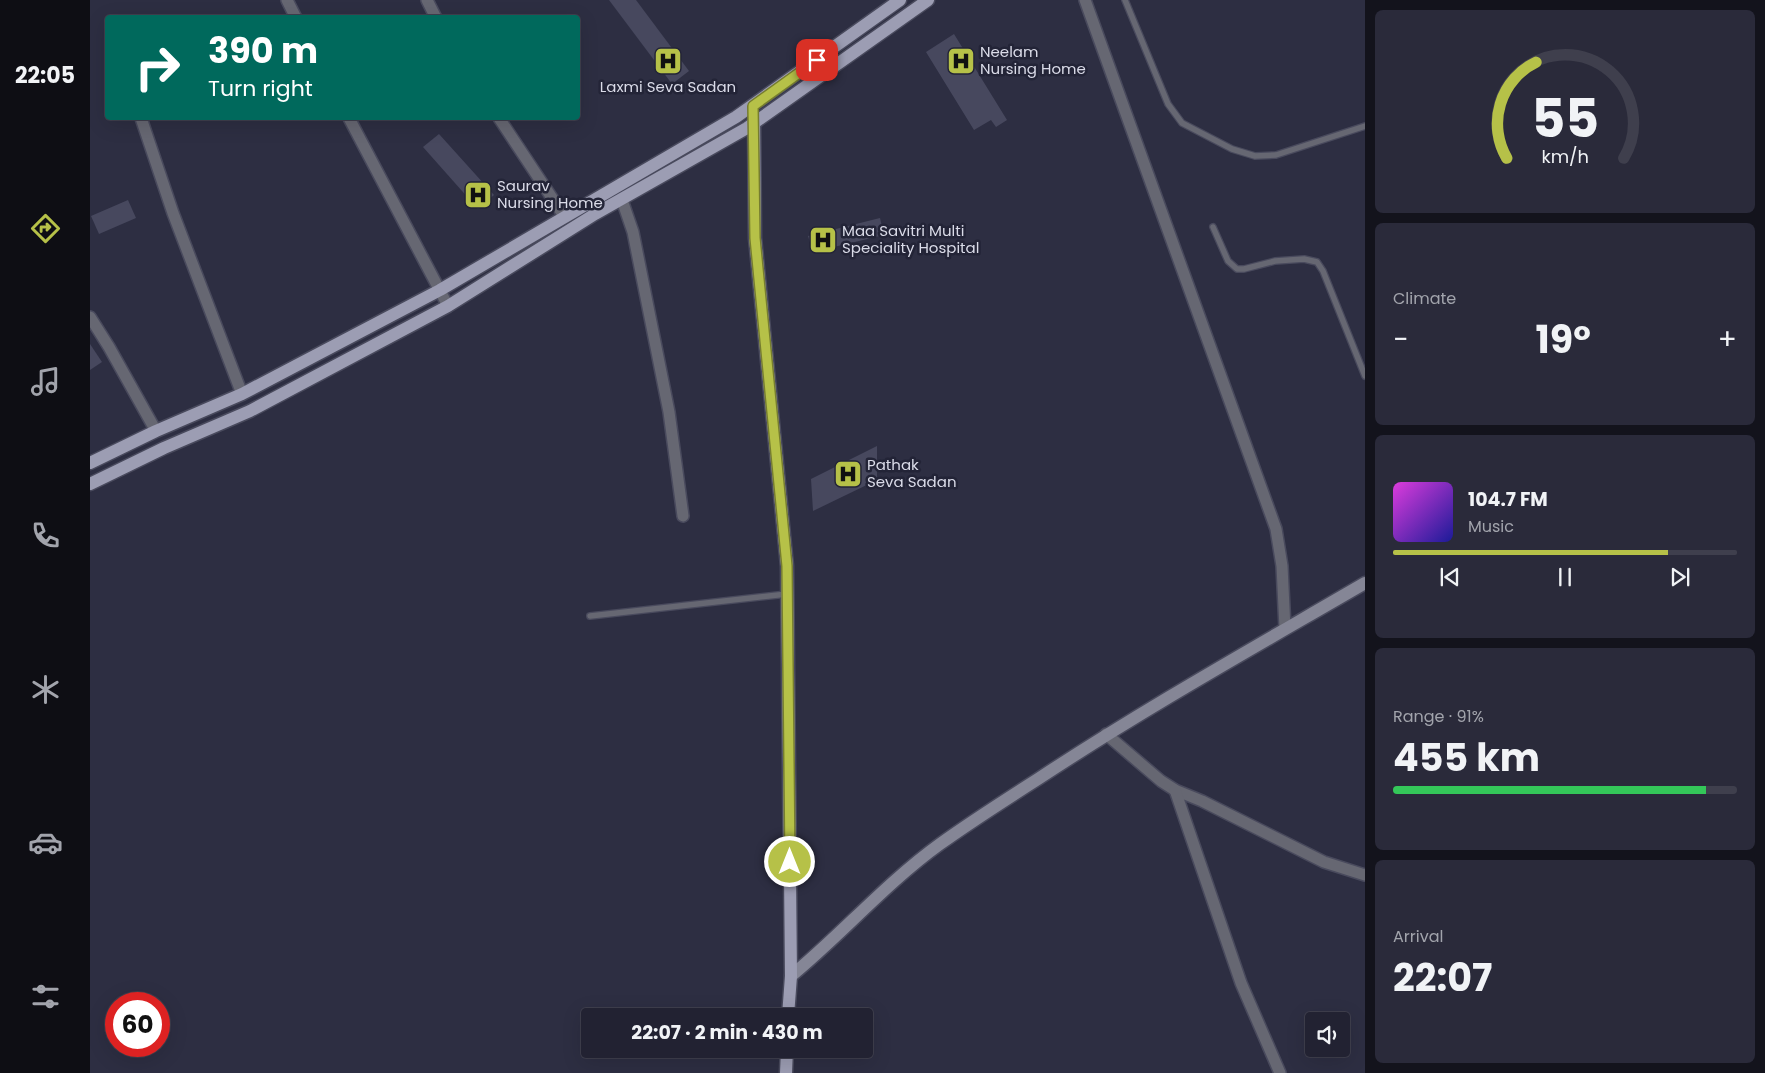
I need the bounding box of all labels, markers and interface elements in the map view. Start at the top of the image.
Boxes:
text: 390 m [208,26,318,75]
icon: right [125,35,190,100]
pin [796,39,838,81]
place label: Neelam Nursing Home [980,41,1086,79]
hospital icon: Laxmi Seva Sadan [653,46,683,76]
icon: arrive [803,46,831,74]
hospital icon: Neelam Nursing Home [946,46,976,76]
text: 22:05 [15,60,75,91]
text: Turn right [208,73,313,104]
place label: Laxmi Seva Sadan [600,76,736,97]
text: 55 [1531,82,1599,155]
text: km/h [1541,144,1589,169]
place label: Saurav Nursing Home [497,175,603,213]
hospital icon: Saurav Nursing Home [463,180,493,210]
icon: directions [28,211,63,246]
place label: Maa Savitri Multi Speciality Hospital [842,220,979,258]
hospital icon: Maa Savitri Multi Speciality Hospital [808,225,838,255]
text: Climate [1393,287,1456,310]
text: 19° [1536,313,1591,366]
text: − [1393,320,1408,359]
text: + [1718,320,1737,359]
icon: music [28,364,63,399]
place label: Pathak Seva Sadan [867,454,957,492]
hospital icon: Pathak Seva Sadan [833,459,863,489]
text: 104.7 FM [1468,486,1548,513]
text: Music [1468,515,1514,538]
icon: phone [28,518,63,553]
icon: previous [1436,563,1464,591]
icon: pause [1551,563,1579,591]
icon: next [1666,563,1694,591]
icon: climate [28,672,63,707]
text: Range · 91% [1393,705,1484,728]
text: 455 km [1393,731,1540,784]
icon: car [28,825,63,860]
position arrow [763,835,815,887]
text: Arrival [1393,925,1443,948]
text: 22:07 [1393,951,1492,1004]
icon: filters [28,979,63,1014]
speed limit sign: 60 [105,992,170,1057]
map controls [1305,1012,1350,1057]
button: sound [1305,1012,1350,1057]
text: 22:07 · 2 min · 430 m [631,1019,823,1046]

